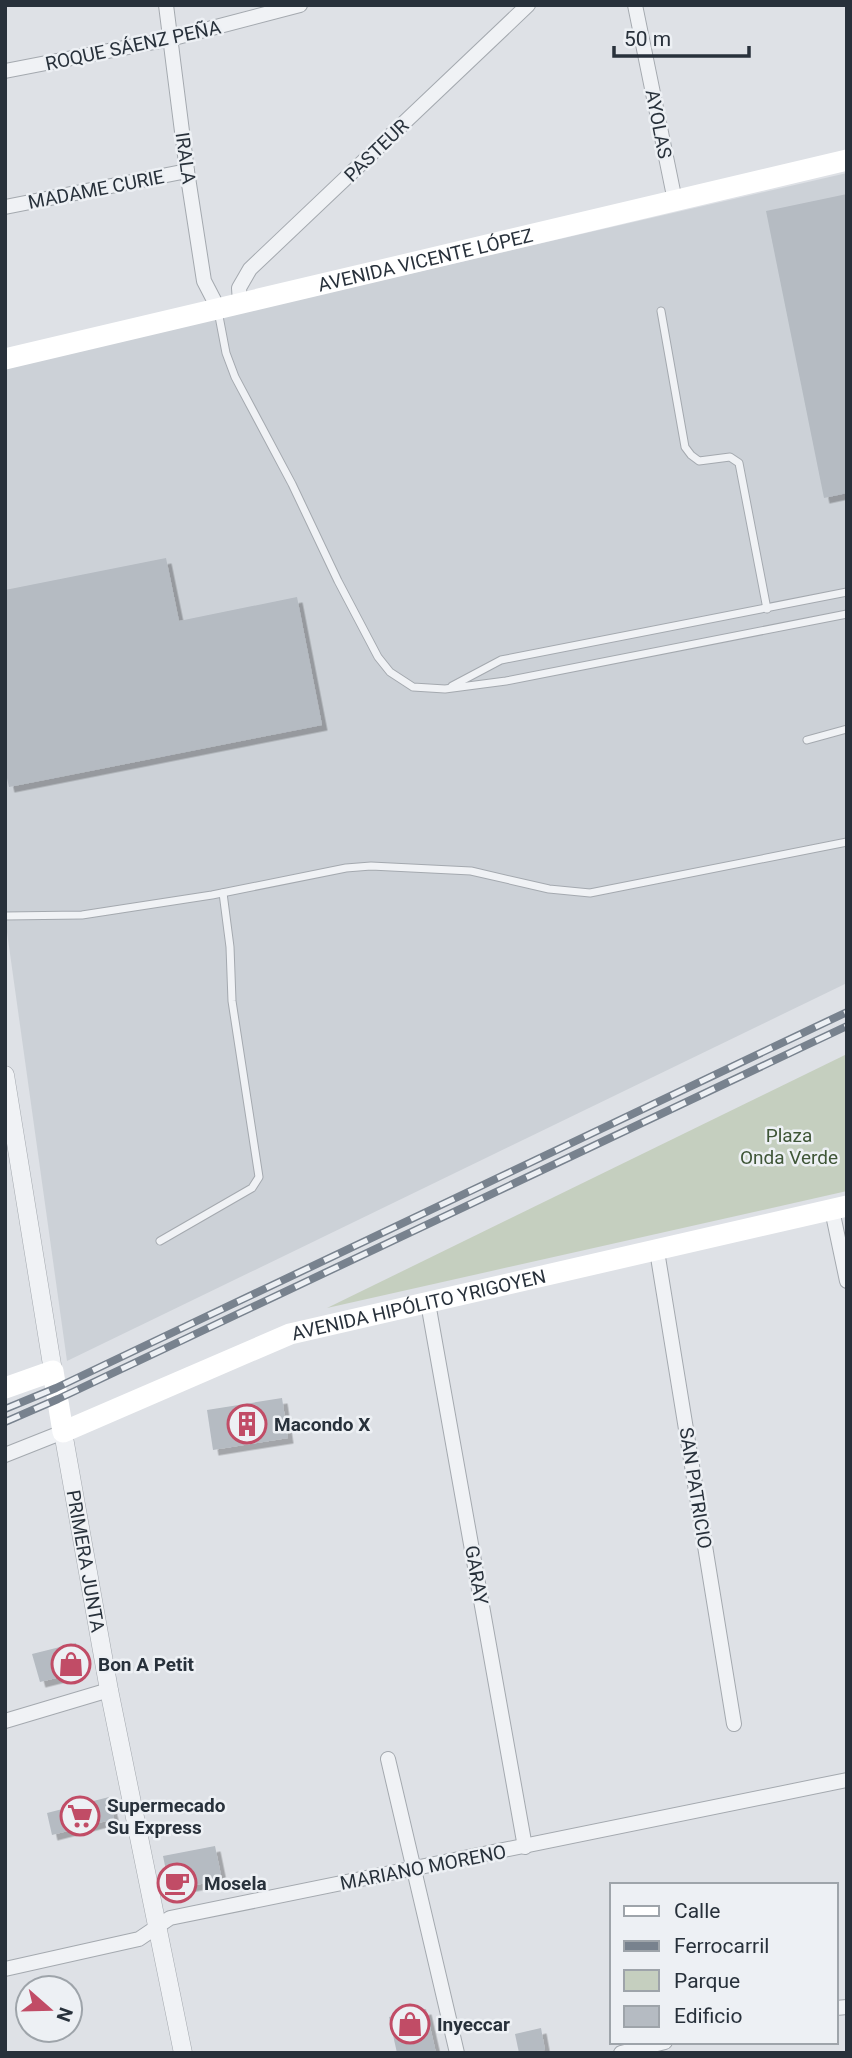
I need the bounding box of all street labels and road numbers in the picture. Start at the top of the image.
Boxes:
street label: ROQUE SÁENZ PEÑA [43,16,223,75]
street label: AYOLAS [641,88,676,161]
street label: PASTEUR [339,114,414,187]
street label: IRALA [170,131,201,186]
street label: MADAME CURIE [26,165,166,214]
street label: AVENIDA VICENTE LÓPEZ [316,224,535,297]
street label: AVENIDA HIPÓLITO YRIGOYEN [289,1265,548,1345]
street label: SAN PATRICIO [675,1426,716,1550]
street label: PRIMERA JUNTA [62,1488,110,1635]
street label: GARAY [460,1544,493,1607]
street label: MARIANO MORENO [338,1840,508,1895]

